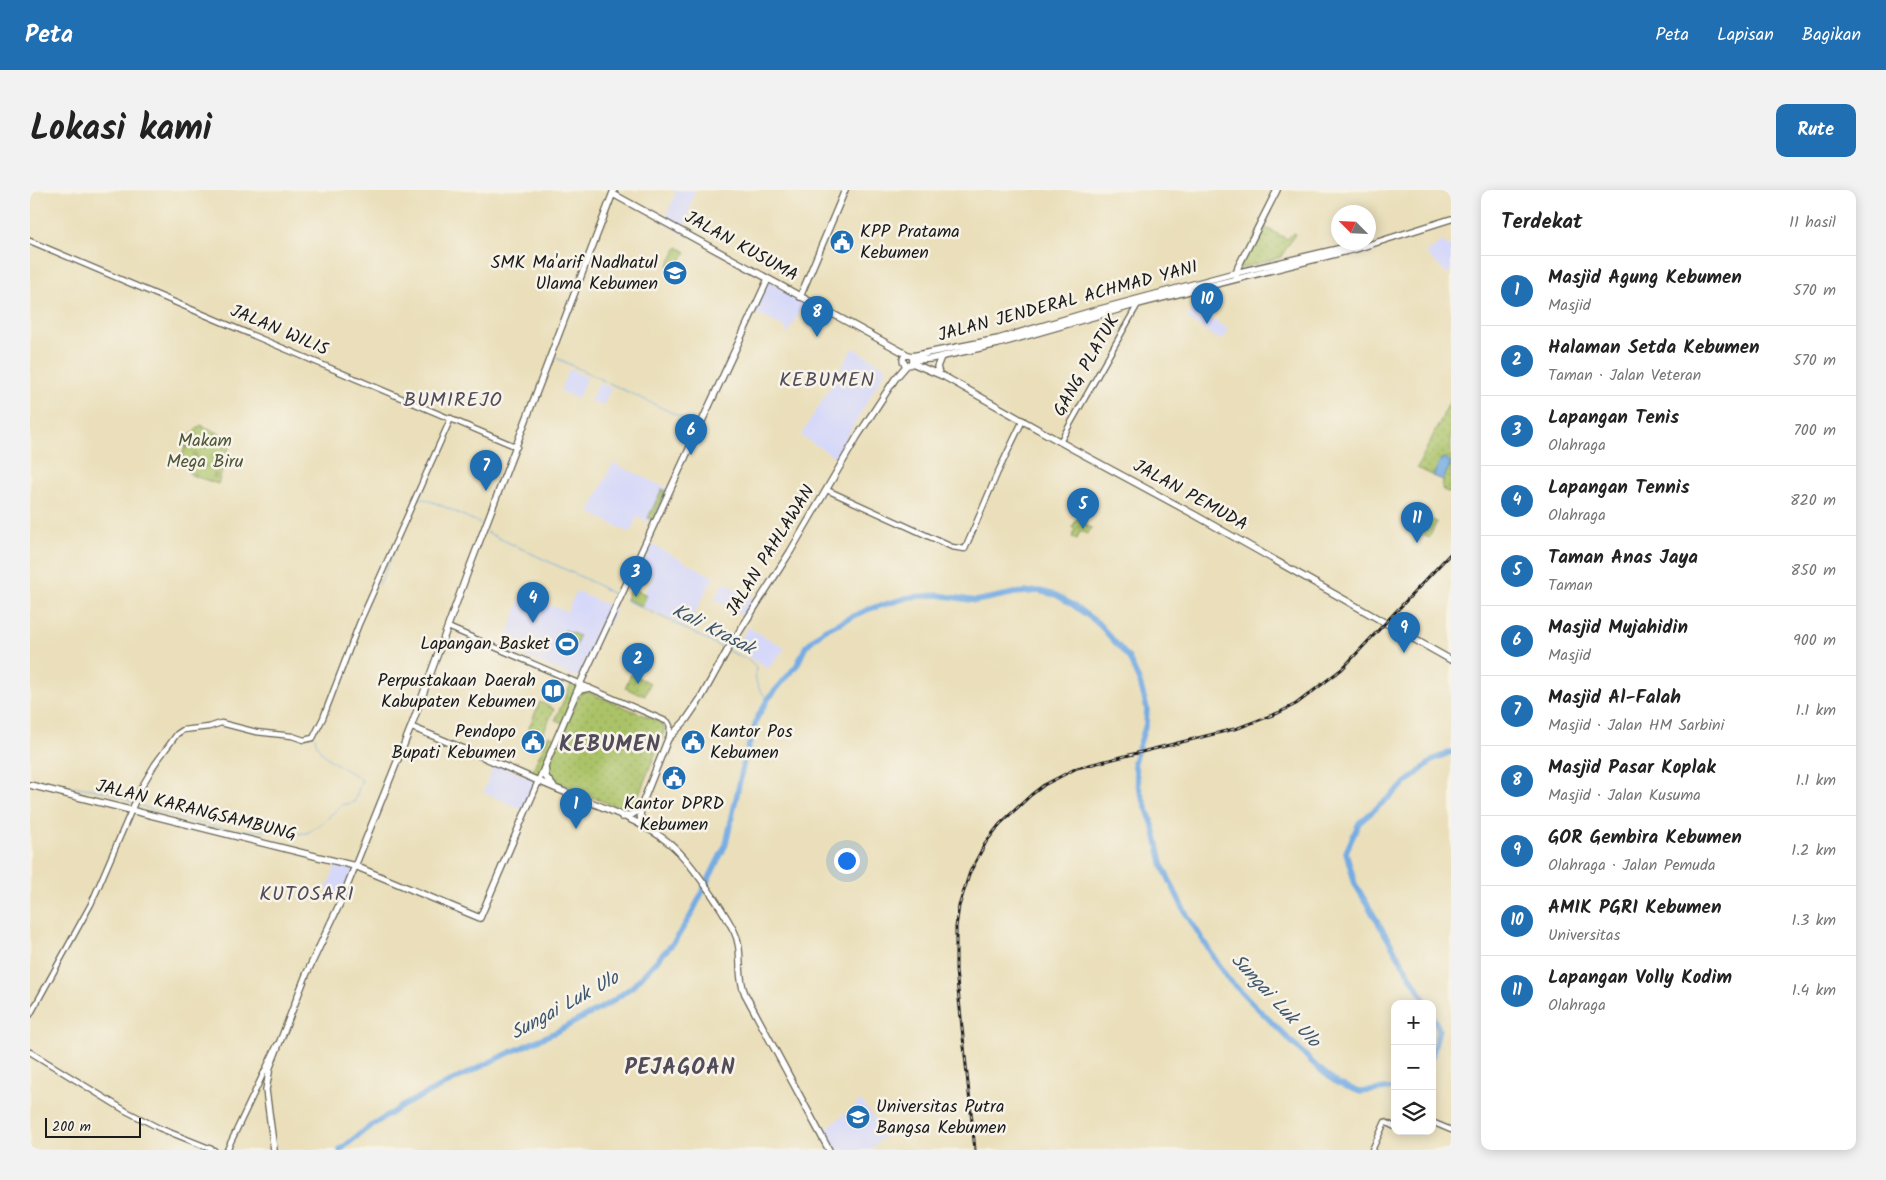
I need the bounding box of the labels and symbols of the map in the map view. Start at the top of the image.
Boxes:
street label: JALAN KUSUMA [679,204,803,290]
north arrow [1331,205,1376,250]
place label: KPP Pratama Kebumen [860,218,960,268]
public building icon: KPP Pratama Kebumen [829,229,855,255]
place label: SMK Ma'arif Nadhatul Ulama Kebumen [491,249,659,299]
street label: JALAN JENDERAL ACHMAD YANI [935,253,1201,351]
school or university icon: SMK Ma'arif Nadhatul Ulama Kebumen [662,260,688,286]
pin: 10 [1191,283,1223,324]
pin: 8 [801,296,833,337]
street label: JALAN WILIS [225,297,333,365]
street label: GANG PLATUK [1046,309,1128,423]
district label: KEBUMEN [779,365,875,397]
district label: BUMIREJO [403,385,503,417]
pin: 6 [675,414,707,455]
park label: Makam Mega Biru [167,427,244,477]
pin: 7 [470,450,502,491]
street label: JALAN PEMUDA [1127,452,1253,540]
street label: JALAN PAHLAWAN [719,480,823,622]
pin: 5 [1067,488,1099,529]
pin: 11 [1401,502,1433,543]
pin: 3 [620,556,652,597]
pin: 4 [517,582,549,623]
water label: Kali Krasak [666,596,762,665]
pin: 9 [1388,612,1420,653]
place label: Lapangan Basket [420,630,551,659]
sports icon: Lapangan Basket [554,631,580,657]
pin: 2 [622,643,654,684]
place label: Perpustakaan Daerah Kabupaten Kebumen [377,667,536,717]
library icon: Perpustakaan Daerah Kabupaten Kebumen [540,678,566,704]
place label: Pendopo Bupati Kebumen [391,718,516,768]
place label: Kantor Pos Kebumen [710,718,793,768]
district label: KEBUMEN [559,728,661,763]
public building icon: Pendopo Bupati Kebumen [520,729,546,755]
public building icon: Kantor Pos Kebumen [680,729,706,755]
public building icon: Kantor DPRD Kebumen [661,765,687,791]
street label: JALAN KARANGSAMBUNG [93,772,299,850]
pin: 1 [560,788,592,829]
place label: Kantor DPRD Kebumen [624,790,725,840]
your location [834,848,860,874]
district label: KUTOSARI [259,879,355,911]
water label: Sungai Luk Ulo [1223,947,1328,1056]
water label: Sungai Luk Ulo [505,963,626,1048]
district label: PEJAGOAN [624,1051,736,1086]
place label: Universitas Putra Bangsa Kebumen [876,1093,1006,1143]
school or university icon: Universitas Putra Bangsa Kebumen [845,1104,871,1130]
scale bar [45,1115,141,1138]

